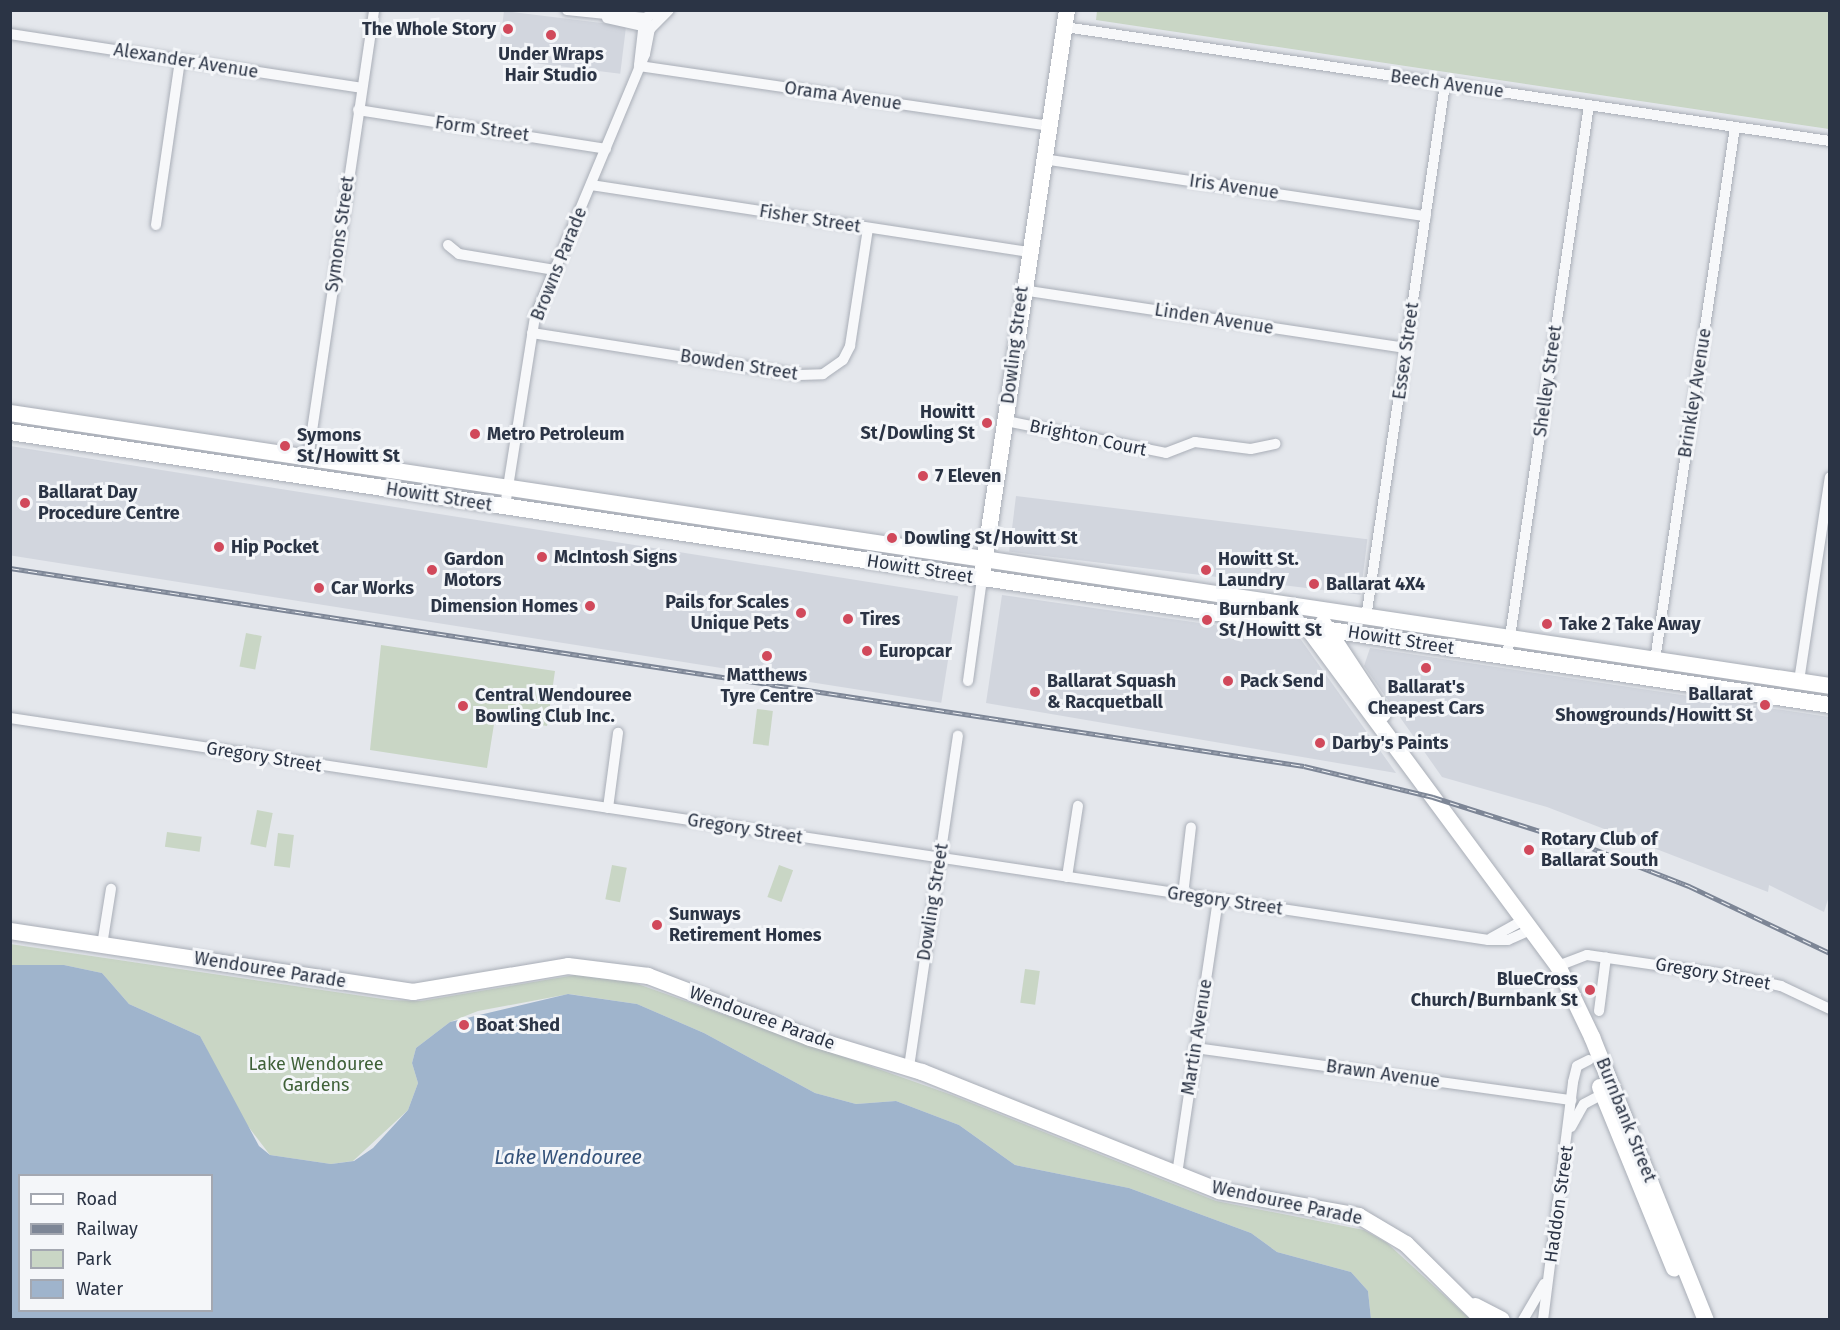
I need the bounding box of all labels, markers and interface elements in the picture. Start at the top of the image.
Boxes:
place label: The Whole Story [362,18,496,40]
marker: The Whole Story [501,22,515,36]
marker: Under Wraps Hair Studio [544,28,558,42]
street label: Alexander Avenue [112,39,260,83]
place label: Under Wraps Hair Studio [498,44,604,86]
street label: Beech Avenue [1389,65,1505,103]
street label: Orama Avenue [783,77,903,115]
street label: Form Street [434,112,530,146]
street label: Iris Avenue [1188,170,1280,204]
street label: Symons Street [321,175,359,293]
street label: Fisher Street [758,200,862,238]
street label: Browns Parade [526,204,592,324]
street label: Dowling Street [997,285,1033,405]
street label: Linden Avenue [1153,299,1275,339]
street label: Essex Street [1388,301,1424,401]
street label: Shelley Street [1529,324,1567,438]
street label: Brinkley Avenue [1674,327,1716,459]
street label: Bowden Street [678,345,800,385]
place label: Howitt St/Dowling St [860,402,975,444]
street label: Brighton Court [1028,415,1148,461]
marker: Howitt St/Dowling St [980,416,994,430]
place label: Metro Petroleum [487,423,625,445]
place label: Symons St/Howitt St [297,425,400,468]
marker: Metro Petroleum [468,427,482,441]
marker: Symons St/Howitt St [278,439,292,453]
place label: 7 Eleven [935,465,1001,487]
marker: 7 Eleven [916,469,930,483]
street label: Howitt Street [384,478,494,516]
place label: Ballarat Day Procedure Centre [38,482,180,524]
marker: Ballarat Day Procedure Centre [16,494,34,512]
place label: Dowling St/Howitt St [904,527,1078,549]
marker: Dowling St/Howitt St [885,531,899,545]
place label: Hip Pocket [231,536,319,558]
marker: Hip Pocket [212,540,226,554]
place label: McIntosh Signs [554,546,677,568]
place label: Gardon Motors [444,549,504,592]
place label: Howitt St. Laundry [1218,549,1299,592]
marker: McIntosh Signs [535,550,549,564]
street label: Howitt Street [865,550,975,588]
marker: Gardon Motors [425,563,439,577]
marker: Howitt St. Laundry [1199,563,1213,577]
place label: Ballarat 4X4 [1326,573,1425,595]
place label: Car Works [331,577,414,599]
marker: Ballarat 4X4 [1307,577,1321,591]
marker: Car Works [312,581,326,595]
place label: Pails for Scales Unique Pets [665,592,789,634]
place label: Dimension Homes [430,595,578,617]
marker: Dimension Homes [583,599,597,613]
place label: Burnbank St/Howitt St [1219,599,1322,642]
marker: Pails for Scales Unique Pets [794,606,808,620]
place label: Tires [860,608,900,630]
marker: Tires [841,612,855,626]
marker: Burnbank St/Howitt St [1200,613,1214,627]
place label: Take 2 Take Away [1559,613,1701,635]
marker: Take 2 Take Away [1540,617,1554,631]
street label: Howitt Street [1346,621,1456,659]
place label: Europcar [879,640,952,662]
marker: Europcar [860,644,874,658]
marker: Matthews Tyre Centre [760,649,774,663]
marker: Ballarat's Cheapest Cars [1419,661,1433,675]
place label: Matthews Tyre Centre [720,665,814,708]
place label: Pack Send [1240,670,1324,692]
place label: Ballarat Squash & Racquetball [1047,671,1176,714]
marker: Pack Send [1221,674,1235,688]
place label: Ballarat's Cheapest Cars [1368,677,1484,720]
place label: Ballarat Showgrounds/Howitt St [1555,684,1753,726]
place label: Central Wendouree Bowling Club Inc. [475,685,632,728]
marker: Ballarat Squash & Racquetball [1028,685,1042,699]
marker: Ballarat Showgrounds/Howitt St [1758,698,1772,712]
marker: Central Wendouree Bowling Club Inc. [456,699,470,713]
place label: Darby's Paints [1332,732,1448,754]
marker: Darby's Paints [1313,736,1327,750]
street label: Gregory Street [205,737,323,777]
street label: Gregory Street [686,809,804,849]
place label: Rotary Club of Ballarat South [1541,829,1658,872]
street label: Dowling Street [913,842,953,962]
marker: Rotary Club of Ballarat South [1522,843,1536,857]
street label: Gregory Street [1166,882,1284,920]
place label: Sunways Retirement Homes [669,904,821,946]
marker: Sunways Retirement Homes [650,918,664,932]
street label: Wendouree Parade [192,947,348,993]
street label: Gregory Street [1654,953,1772,995]
place label: BlueCross Church/Burnbank St [1411,969,1578,1012]
street label: Martin Avenue [1177,977,1217,1097]
street label: Wendouree Parade [686,982,838,1054]
marker: BlueCross Church/Burnbank St [1583,983,1597,997]
place label: Boat Shed [476,1014,560,1036]
marker: Boat Shed [457,1018,471,1032]
park label: Lake Wendouree Gardens [248,1054,384,1096]
street label: Burnbank Street [1591,1054,1661,1186]
street label: Brawn Avenue [1325,1055,1441,1093]
street label: Haddon Street [1540,1144,1578,1264]
water label: Lake Wendouree [494,1145,642,1169]
legend [18,1174,213,1312]
street label: Wendouree Parade [1210,1176,1364,1230]
text: Road [76,1188,118,1210]
text: Railway [76,1218,138,1240]
text: Park [76,1248,111,1270]
text: Water [76,1278,123,1300]

